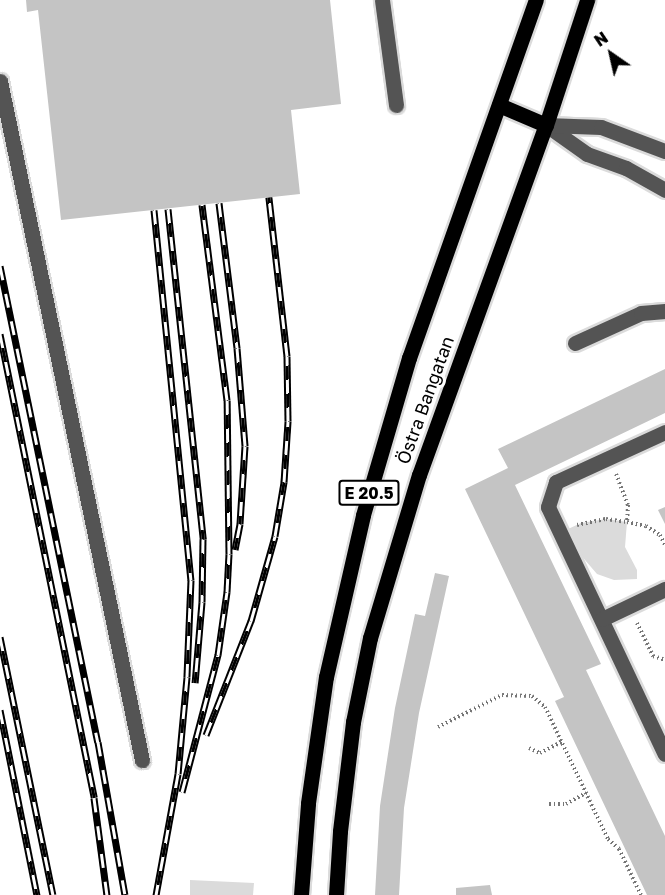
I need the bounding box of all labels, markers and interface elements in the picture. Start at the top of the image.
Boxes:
north arrow [581,24,641,84]
text: N [590,27,612,51]
street label: Östra Bangatan [392,333,458,467]
road number: E 20.5 [338,480,400,506]

